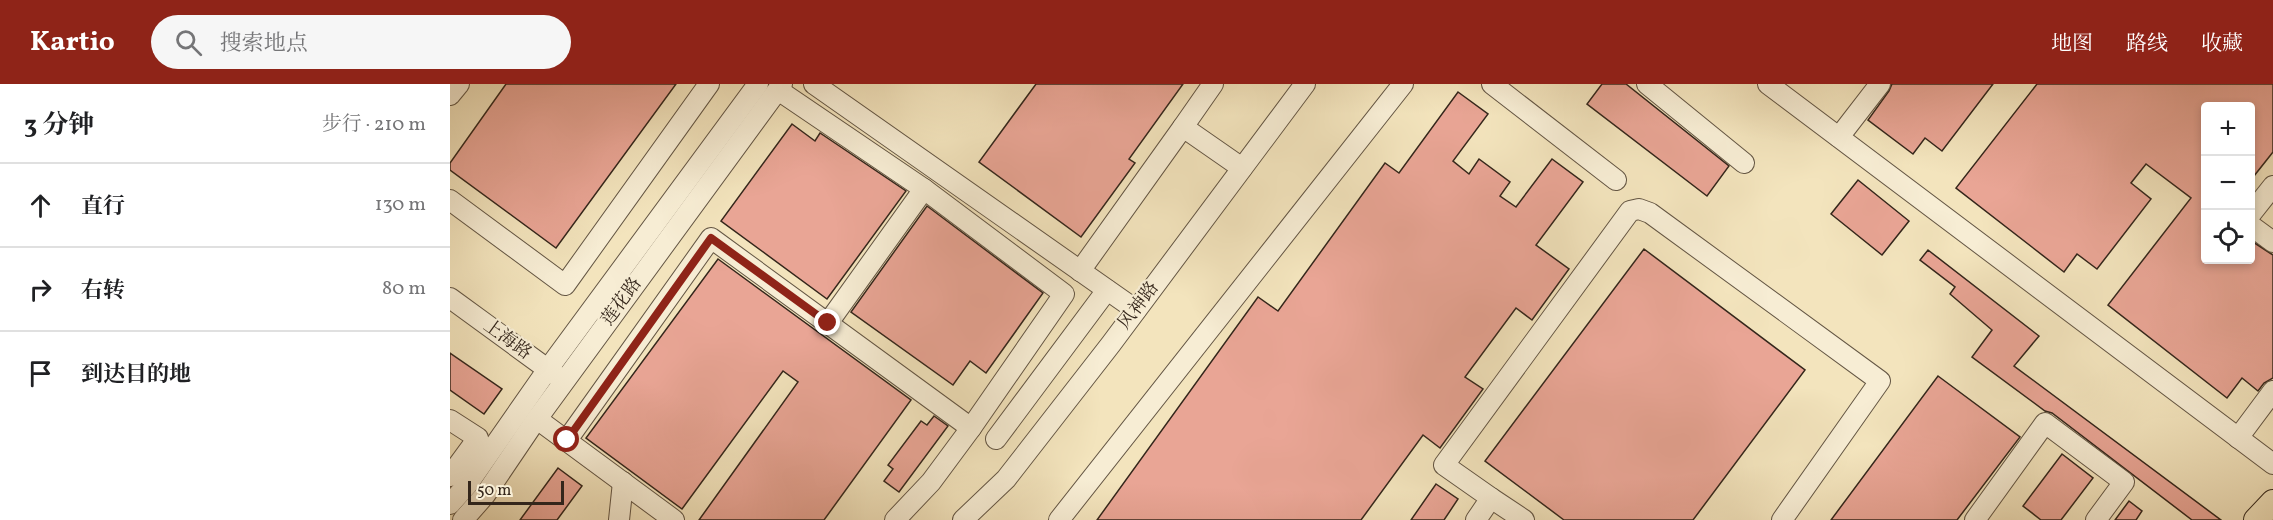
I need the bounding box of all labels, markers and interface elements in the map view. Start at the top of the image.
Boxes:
search box [151,15,571,69]
text: Kartio [30,23,115,62]
icon: search [172,26,205,59]
text: 搜索地点 [220,29,308,60]
text: 地图 [2051,30,2093,59]
text: 路线 [2126,30,2168,59]
text: 收藏 [2201,30,2243,59]
map controls [2201,102,2255,264]
button: + [2201,102,2255,156]
text: 3 分钟 [24,108,94,144]
text: 步行 · 210 m [322,111,426,139]
button: − [2201,156,2255,210]
icon: ahead [24,189,57,222]
text: 130 m [375,191,426,219]
text: 直行 [81,192,125,223]
button: locate [2201,210,2255,264]
icon: right [24,273,57,306]
street label: 莲花路 [596,273,648,331]
text: 80 m [382,275,426,303]
text: 右转 [81,276,125,307]
street label: 风神路 [1113,277,1165,335]
route end [814,309,840,335]
street label: 上海路 [478,314,536,366]
icon: arrive [24,357,57,390]
text: 到达目的地 [81,360,191,391]
route start [553,426,579,452]
scale bar [468,478,564,506]
text: 50 m [477,480,511,502]

